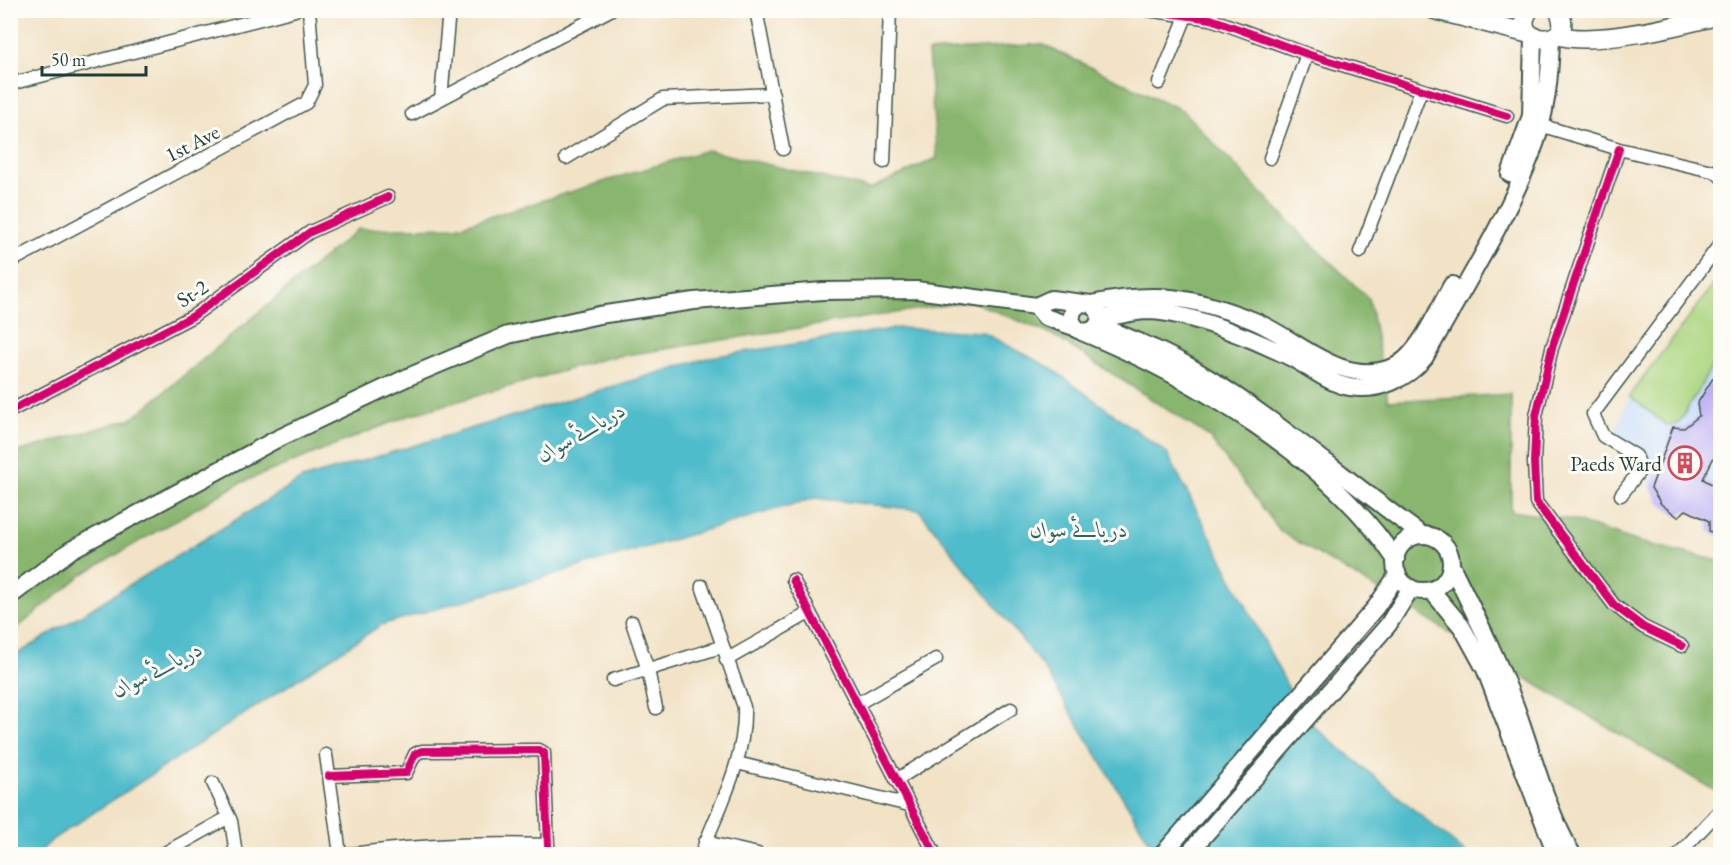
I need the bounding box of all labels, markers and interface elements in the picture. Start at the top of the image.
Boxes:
scale bar [42,39,146,77]
text: 50 m [51,48,86,71]
street label: 1st Ave [160,118,224,168]
street label: St-2 [171,273,213,313]
water label: دریائے سواں [531,395,631,469]
building icon: Paeds Ward [1667,445,1703,481]
place label: Paeds Ward [1570,450,1662,477]
water label: دریائے سواں [1030,515,1128,544]
water label: دریائے سواں [107,634,207,704]

